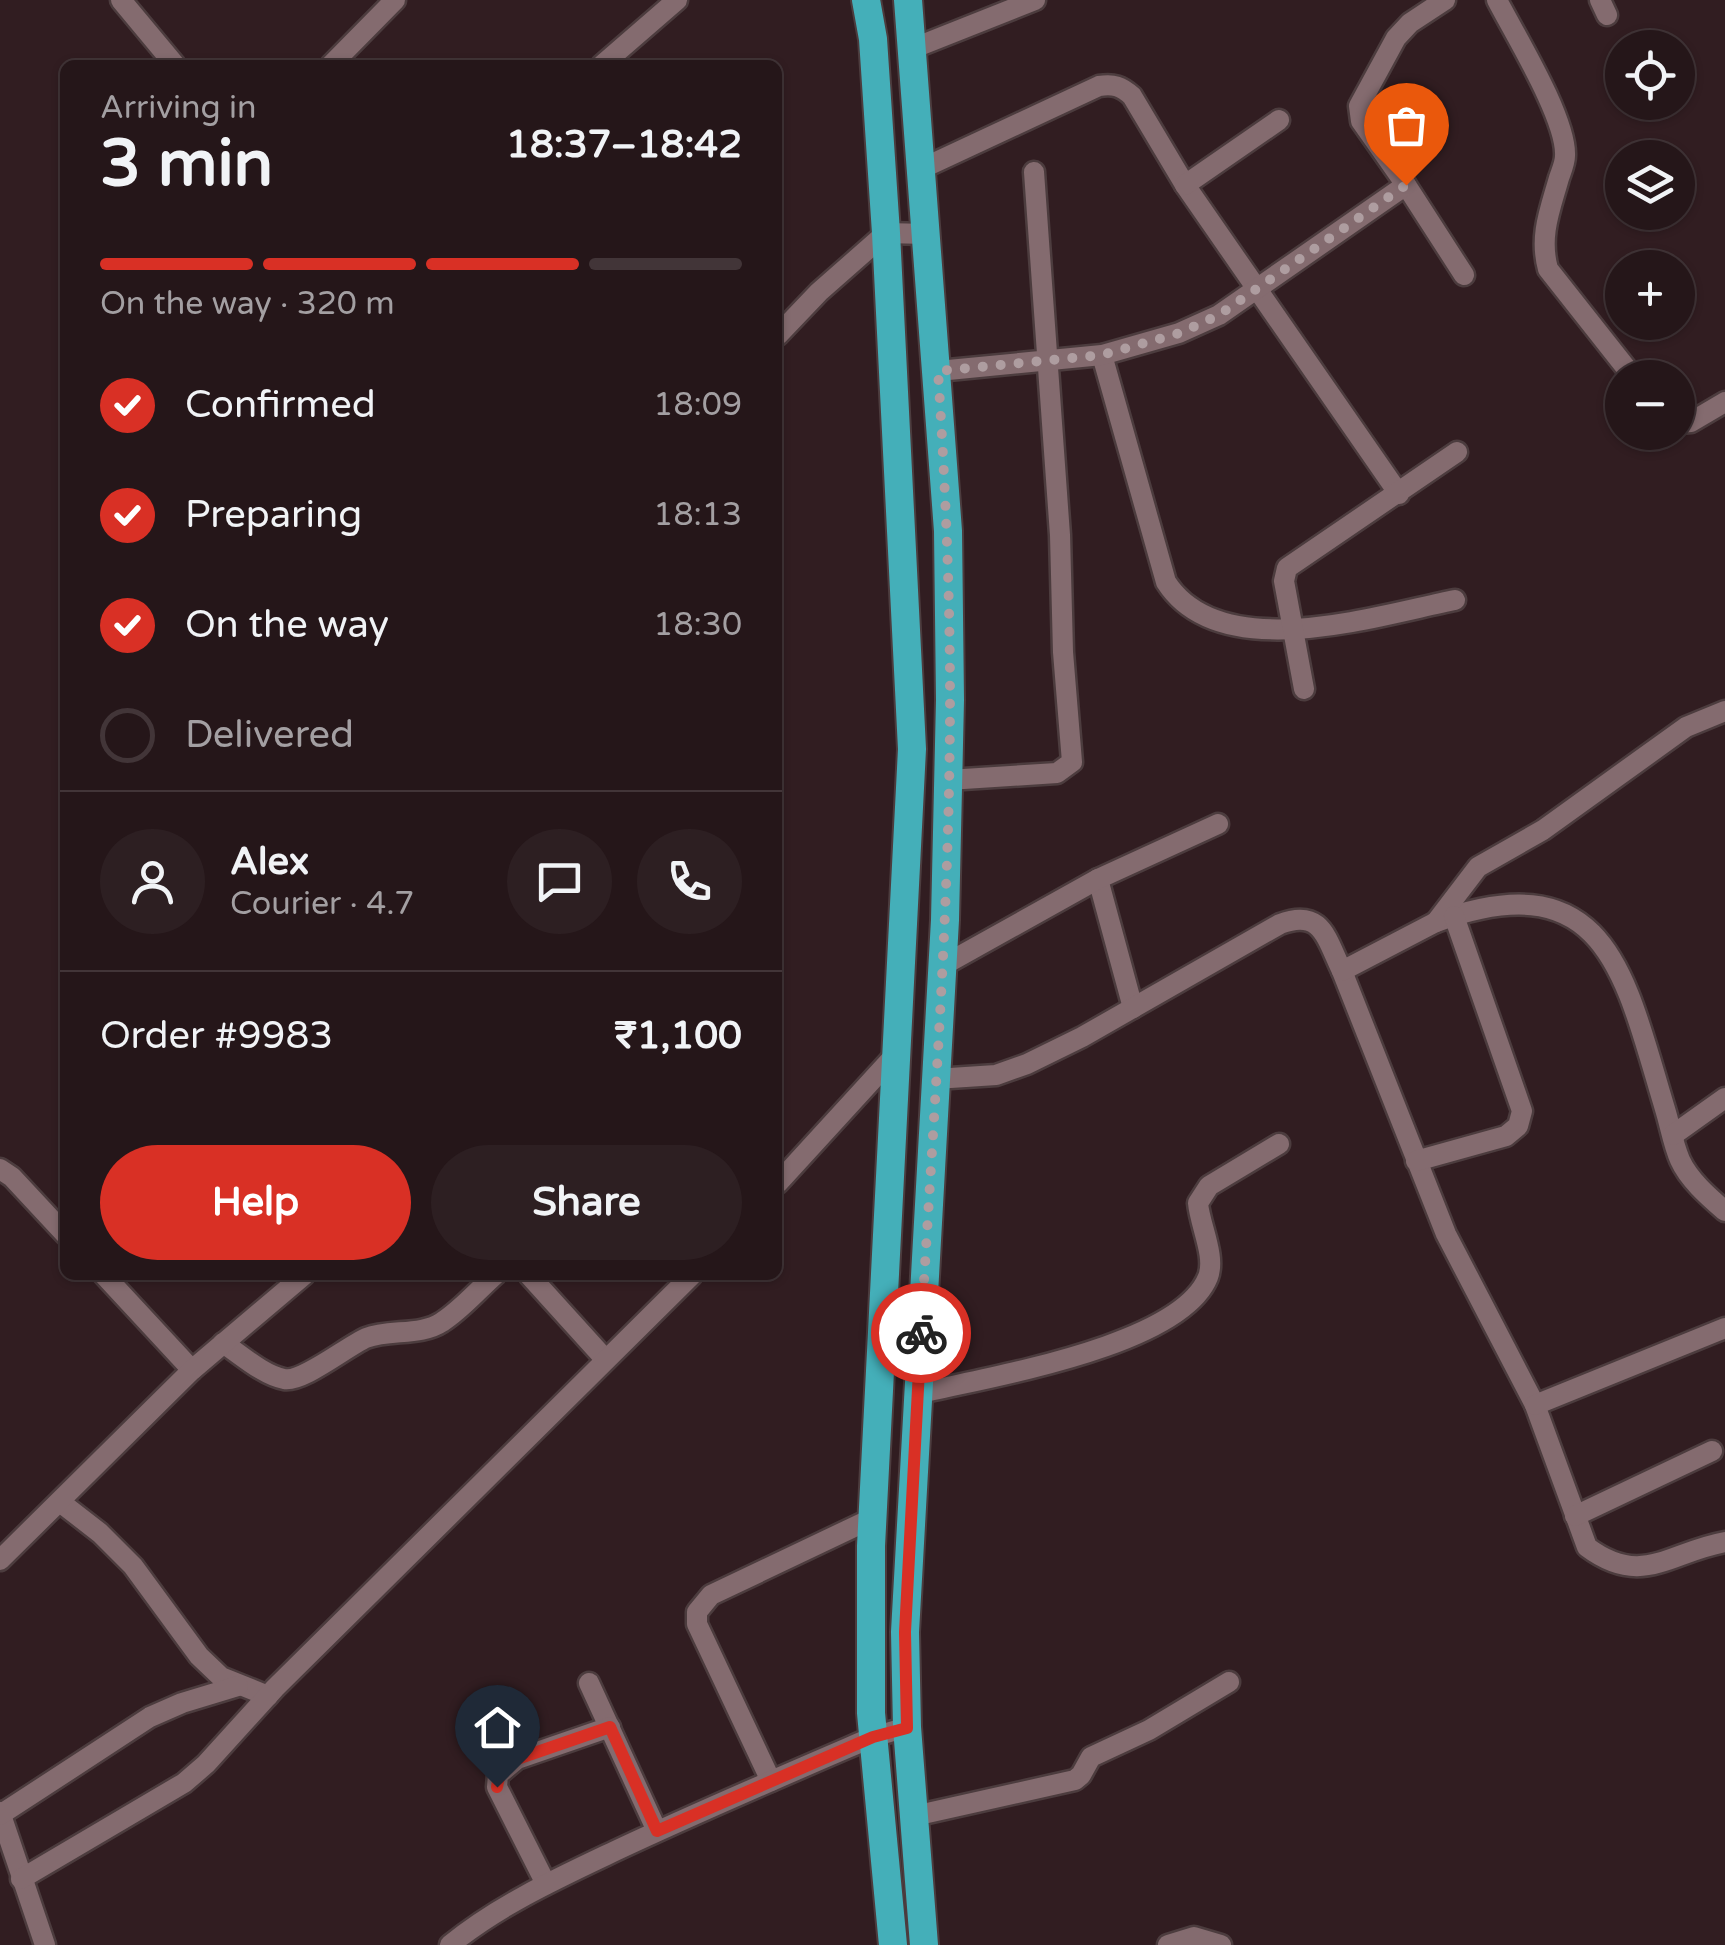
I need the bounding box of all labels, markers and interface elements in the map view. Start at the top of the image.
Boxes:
map controls [1605,30,1695,450]
button: locate [1605,30,1695,120]
pin [1364,83,1449,186]
text: Arriving in [100,89,257,127]
icon: bag [1379,98,1434,153]
text: 18:37–18:42 [506,122,742,168]
text: 3 min [100,125,273,204]
button: layers [1605,140,1695,230]
button: + [1605,250,1695,340]
text: On the way · 320 m [100,285,395,323]
button: − [1605,360,1695,450]
icon: check [100,378,155,433]
text: Confirmed [185,382,376,428]
text: 18:09 [653,386,742,424]
icon: check [100,488,155,543]
text: Preparing [185,492,362,538]
text: 18:13 [653,496,742,534]
icon: check [100,598,155,653]
text: On the way [185,602,389,648]
text: 18:30 [653,606,742,644]
text: Delivered [185,712,354,758]
button: person [100,829,205,934]
button: chat [507,829,612,934]
button: phone [637,829,742,934]
text: Alex [230,839,309,885]
text: Courier · 4.7 [230,885,414,923]
text: Order #9983 [100,1013,333,1059]
text: ₹1,100 [614,1013,742,1059]
button: Help [100,1145,411,1260]
button: Share [431,1145,742,1260]
courier [871,1283,971,1383]
icon: bike [894,1306,949,1361]
pin [455,1685,540,1788]
icon: home [470,1700,525,1755]

